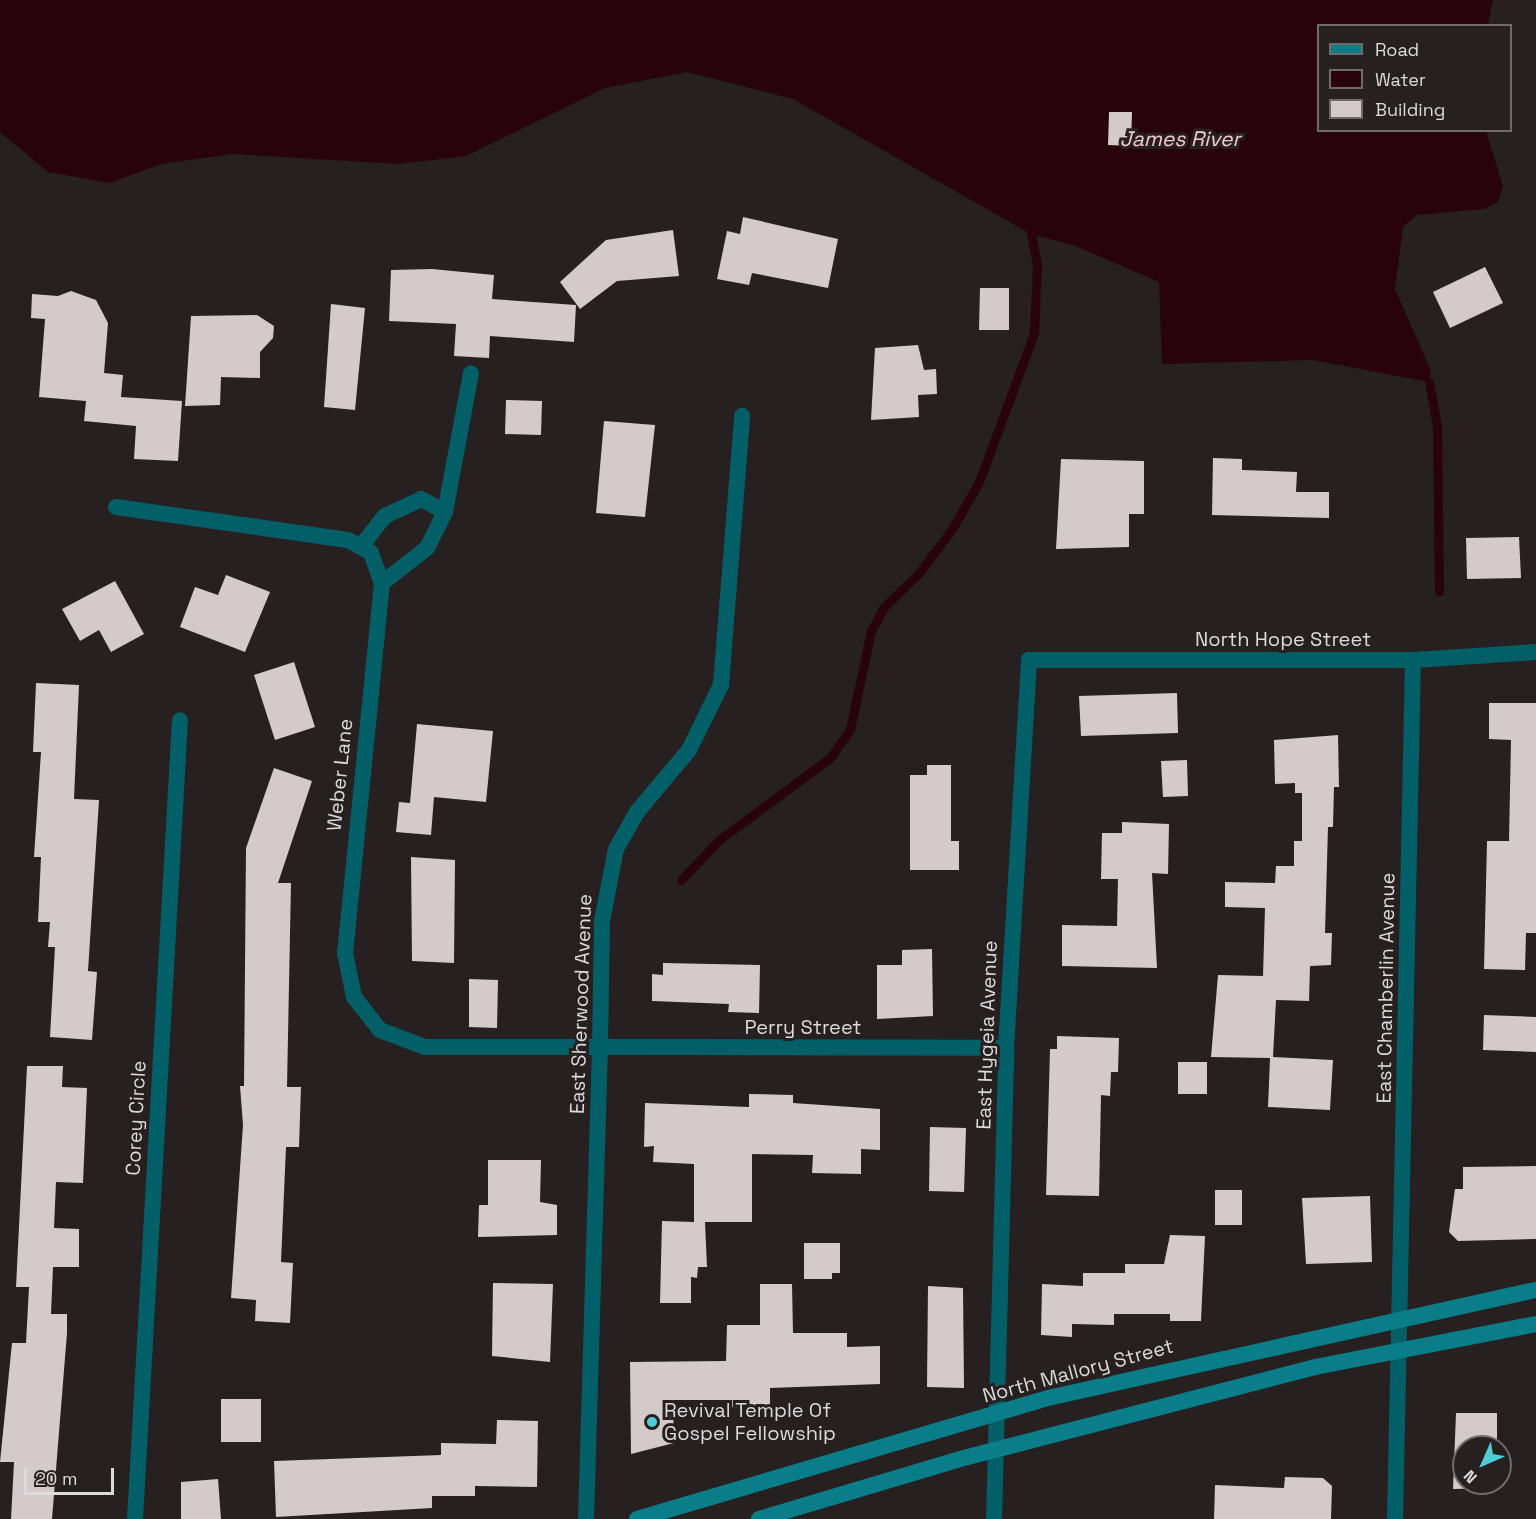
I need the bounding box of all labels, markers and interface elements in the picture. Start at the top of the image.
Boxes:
legend [1317,24,1512,132]
text: Road [1375,38,1419,61]
text: Water [1375,68,1426,91]
text: Building [1375,98,1445,121]
water label: James River [1120,126,1240,152]
street label: North Hope Street [1195,627,1371,651]
street label: Weber Lane [322,718,358,832]
street label: East Chamberlin Avenue [1372,872,1400,1104]
street label: East Sherwood Avenue [565,893,597,1115]
street label: East Hygeia Avenue [972,940,1002,1130]
street label: Perry Street [744,1015,862,1039]
street label: Corey Circle [121,1060,151,1176]
street label: North Mallory Street [980,1334,1176,1408]
place label: Revival Temple Of Gospel Fellowship [664,1398,836,1445]
marker: Revival Temple Of Gospel Fellowship [645,1415,659,1429]
north arrow [1452,1435,1512,1495]
scale bar [27,1456,117,1494]
text: N [1459,1465,1482,1488]
text: 20 m [35,1467,78,1490]

